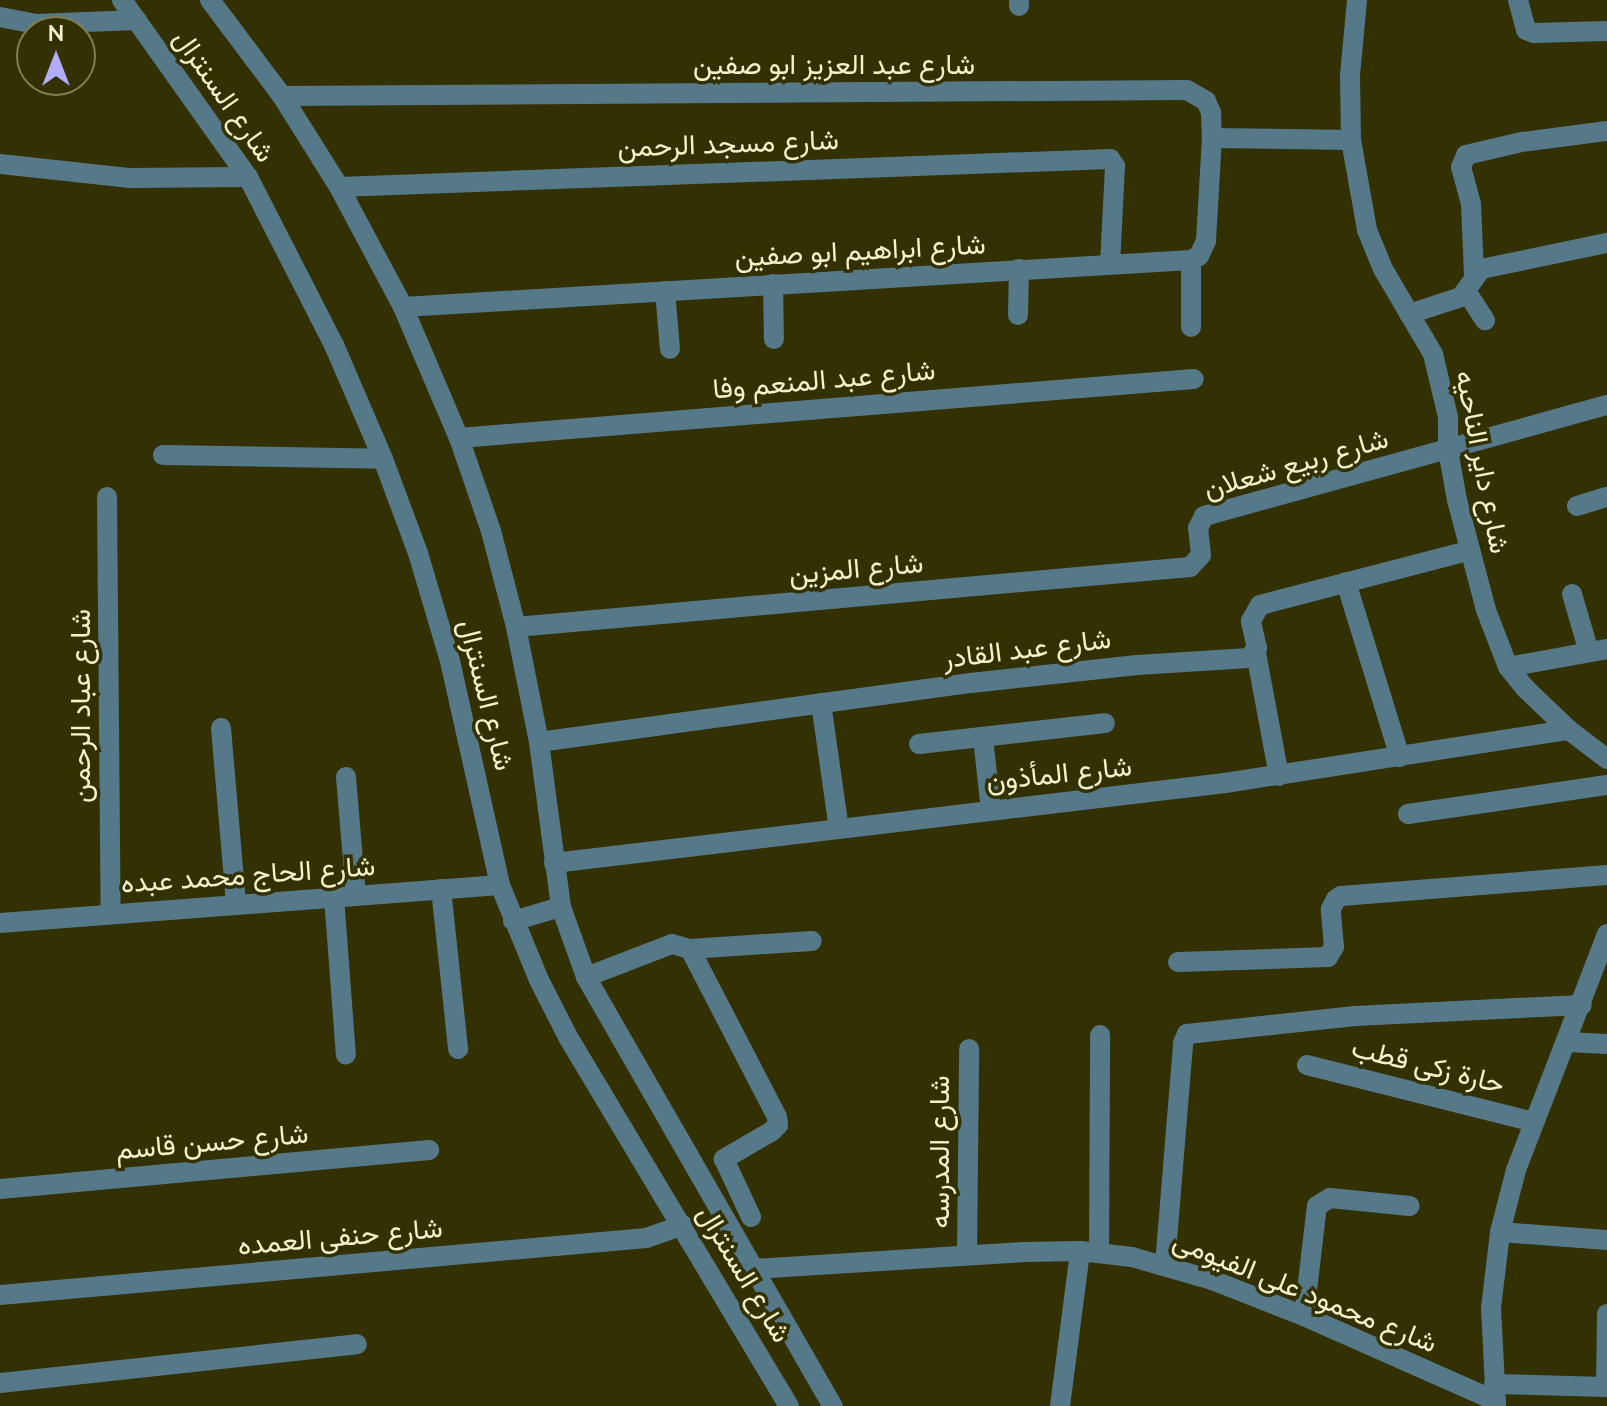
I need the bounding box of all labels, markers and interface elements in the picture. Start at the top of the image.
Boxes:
north arrow [16,16,96,96]
text: N [48,19,64,49]
street label: شارع السنترال [166,23,282,169]
street label: شارع عبد العزيز ابو صفين [693,48,975,82]
street label: شارع مسجد الرحمن [617,123,839,165]
street label: شارع ابراهيم ابو صفين [734,228,986,274]
street label: شارع عبد المنعم وفا [711,354,937,406]
street label: شارع داير الناحيه [1448,368,1516,556]
street label: شارع ربيع شعلان [1200,422,1392,506]
street label: شارع المزين [787,546,925,592]
street label: شارع عباد الرحمن [64,609,98,803]
street label: شارع السنترال [451,616,521,774]
street label: شارع عبد القادر [941,622,1113,676]
street label: شارع المأذون [985,750,1133,798]
street label: شارع الحاج محمد عبده [120,849,376,901]
street label: حارة زكى قطب [1348,1031,1508,1101]
street label: شارع المدرسه [923,1075,957,1229]
street label: شارع حسن قاسم [114,1117,310,1167]
street label: شارع السنترال [690,1199,798,1349]
street label: شارع حنفى العمده [236,1211,444,1263]
street label: شارع محمود على الفيومى [1168,1224,1442,1360]

